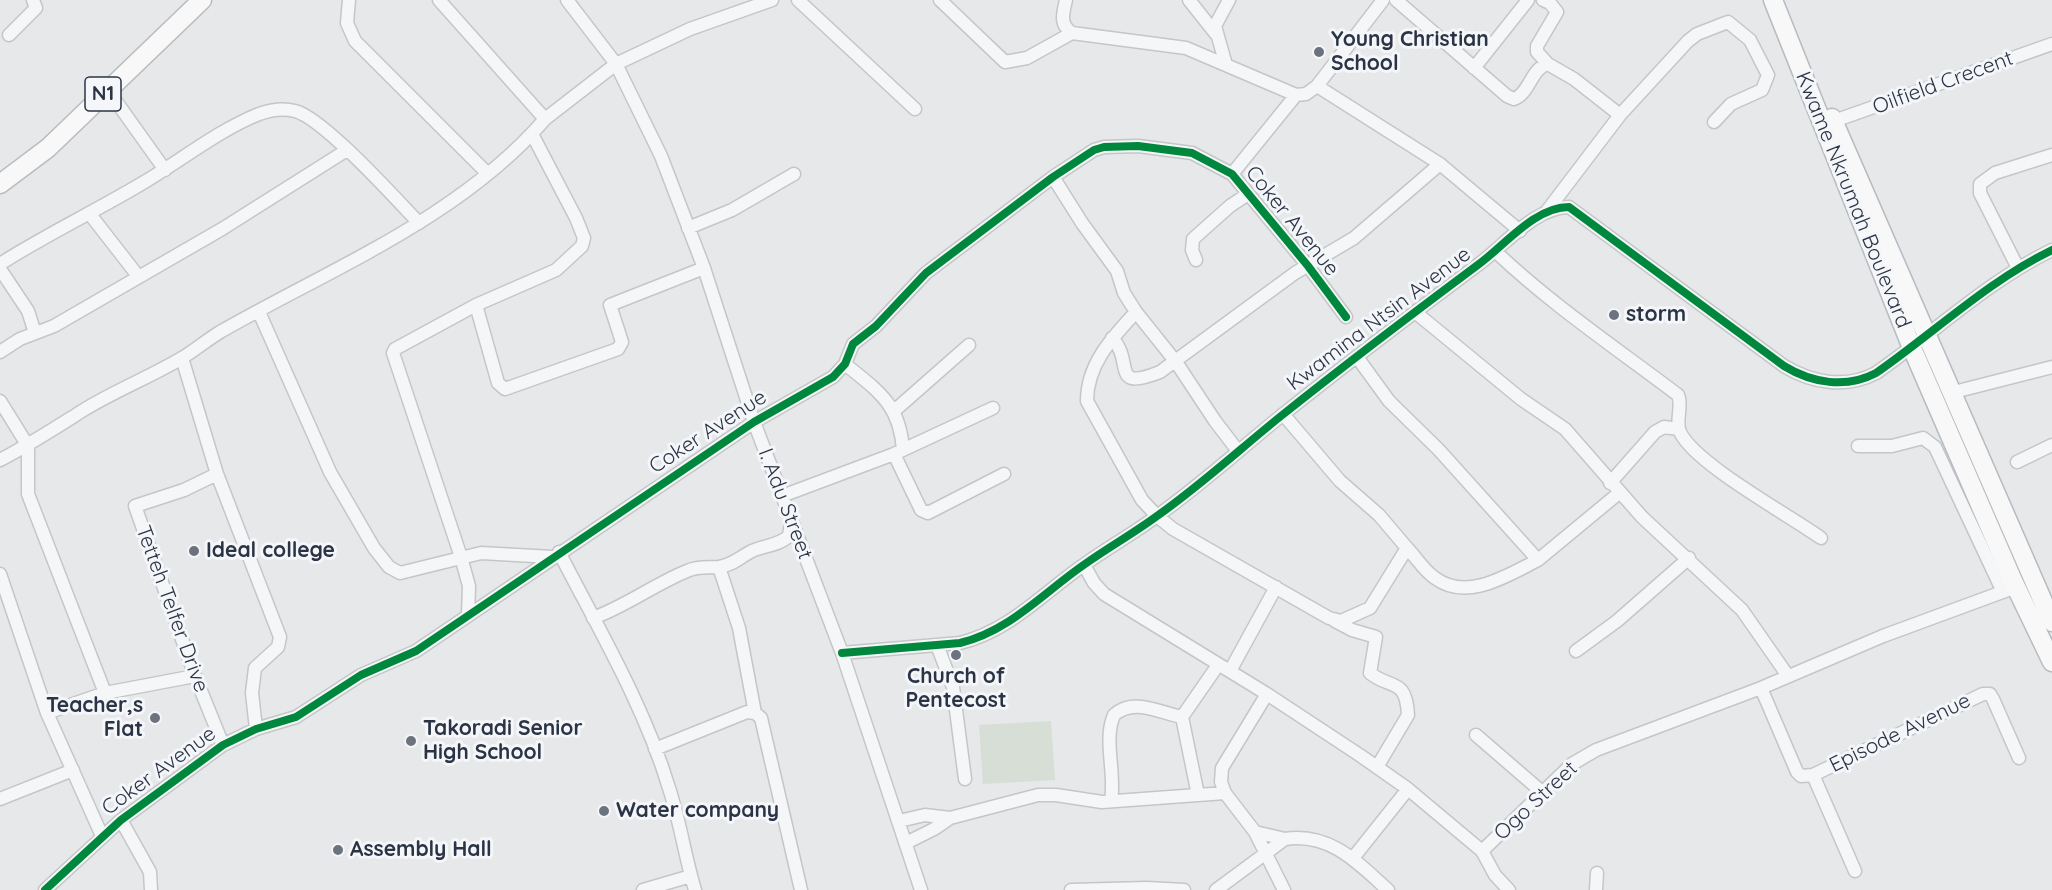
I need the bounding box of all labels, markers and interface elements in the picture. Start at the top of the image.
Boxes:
place label: Young Christian School [1331,27,1489,77]
marker: Young Christian School [1312,45,1326,59]
street label: Oilfield Crecent [1869,46,2017,120]
street label: Kwame Nkrumah Boulevard [1790,68,1916,332]
road number: N1 [85,77,121,111]
street label: Coker Avenue [1240,161,1344,281]
street label: Kwamina Ntsin Avenue [1282,242,1476,396]
place label: storm [1626,302,1686,328]
marker: storm [1607,308,1621,322]
street label: Coker Avenue [645,385,771,479]
street label: I. Adu Street [752,445,818,563]
street label: Tetteh Telfer Drive [130,522,214,696]
place label: Ideal college [206,538,335,564]
marker: Ideal college [187,544,201,558]
marker: Church of Pentecost [949,648,963,662]
place label: Church of Pentecost [906,664,1006,714]
street label: Episode Avenue [1825,688,1975,778]
place label: Teacher,s Flat [46,693,143,743]
marker: Teacher,s Flat [148,711,162,725]
place label: Takoradi Senior High School [423,716,583,766]
street label: Coker Avenue [97,721,221,821]
marker: Takoradi Senior High School [404,734,418,748]
street label: Ogo Street [1489,756,1583,846]
place label: Water company [616,798,779,824]
marker: Water company [597,804,611,818]
place label: Assembly Hall [350,837,492,863]
marker: Assembly Hall [331,843,345,857]

